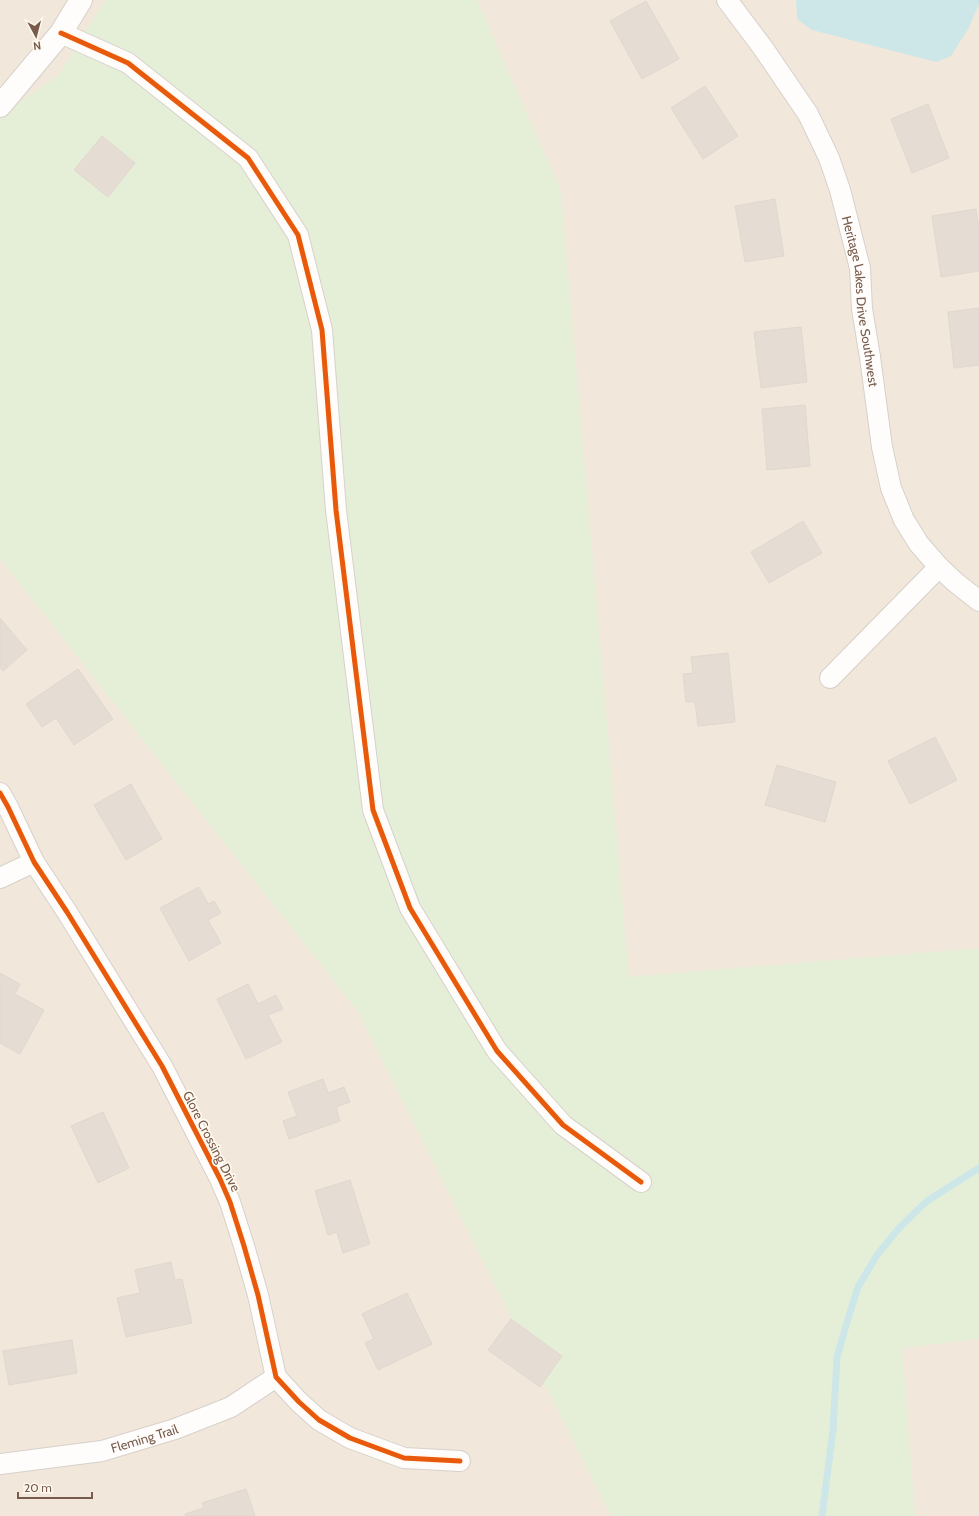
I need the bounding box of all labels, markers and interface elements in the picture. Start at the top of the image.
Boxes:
north arrow [16,16,56,56]
text: N [33,39,42,53]
street label: Heritage Lakes Drive Southwest [839,214,882,388]
street label: Glore Crossing Drive [180,1088,244,1194]
street label: Fleming Trail [109,1421,180,1456]
scale bar [18,1474,92,1500]
text: 20 m [24,1480,52,1495]

